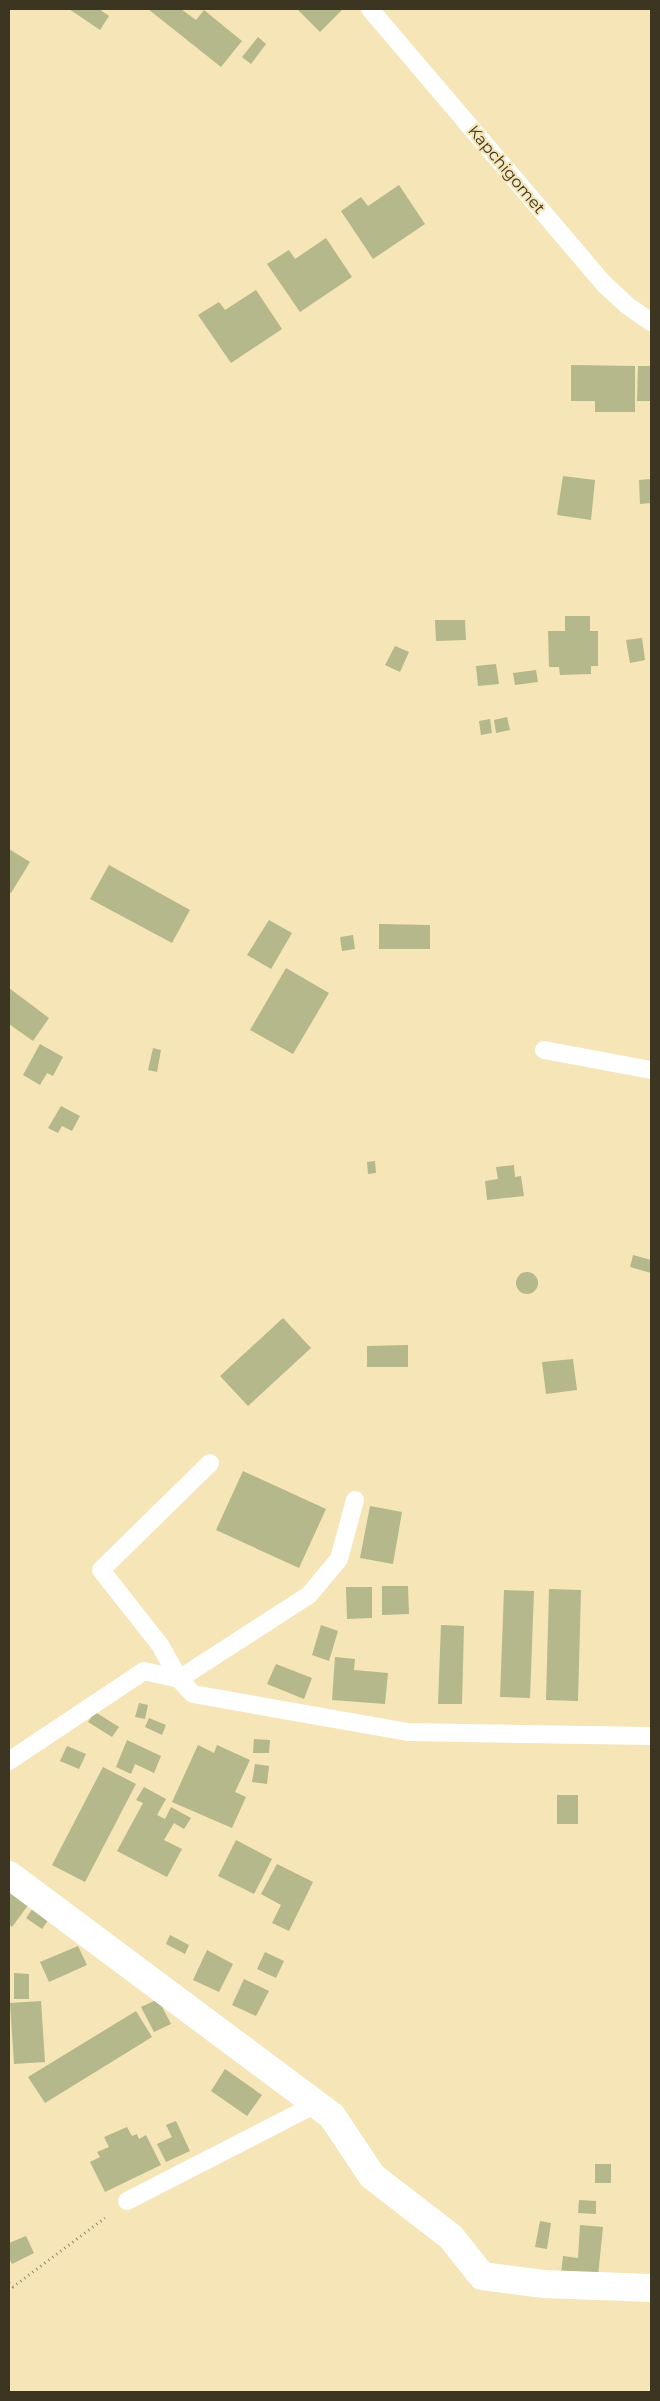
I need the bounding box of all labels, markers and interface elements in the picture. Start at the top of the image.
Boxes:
street label: Kapchigomet [464,121,549,218]

